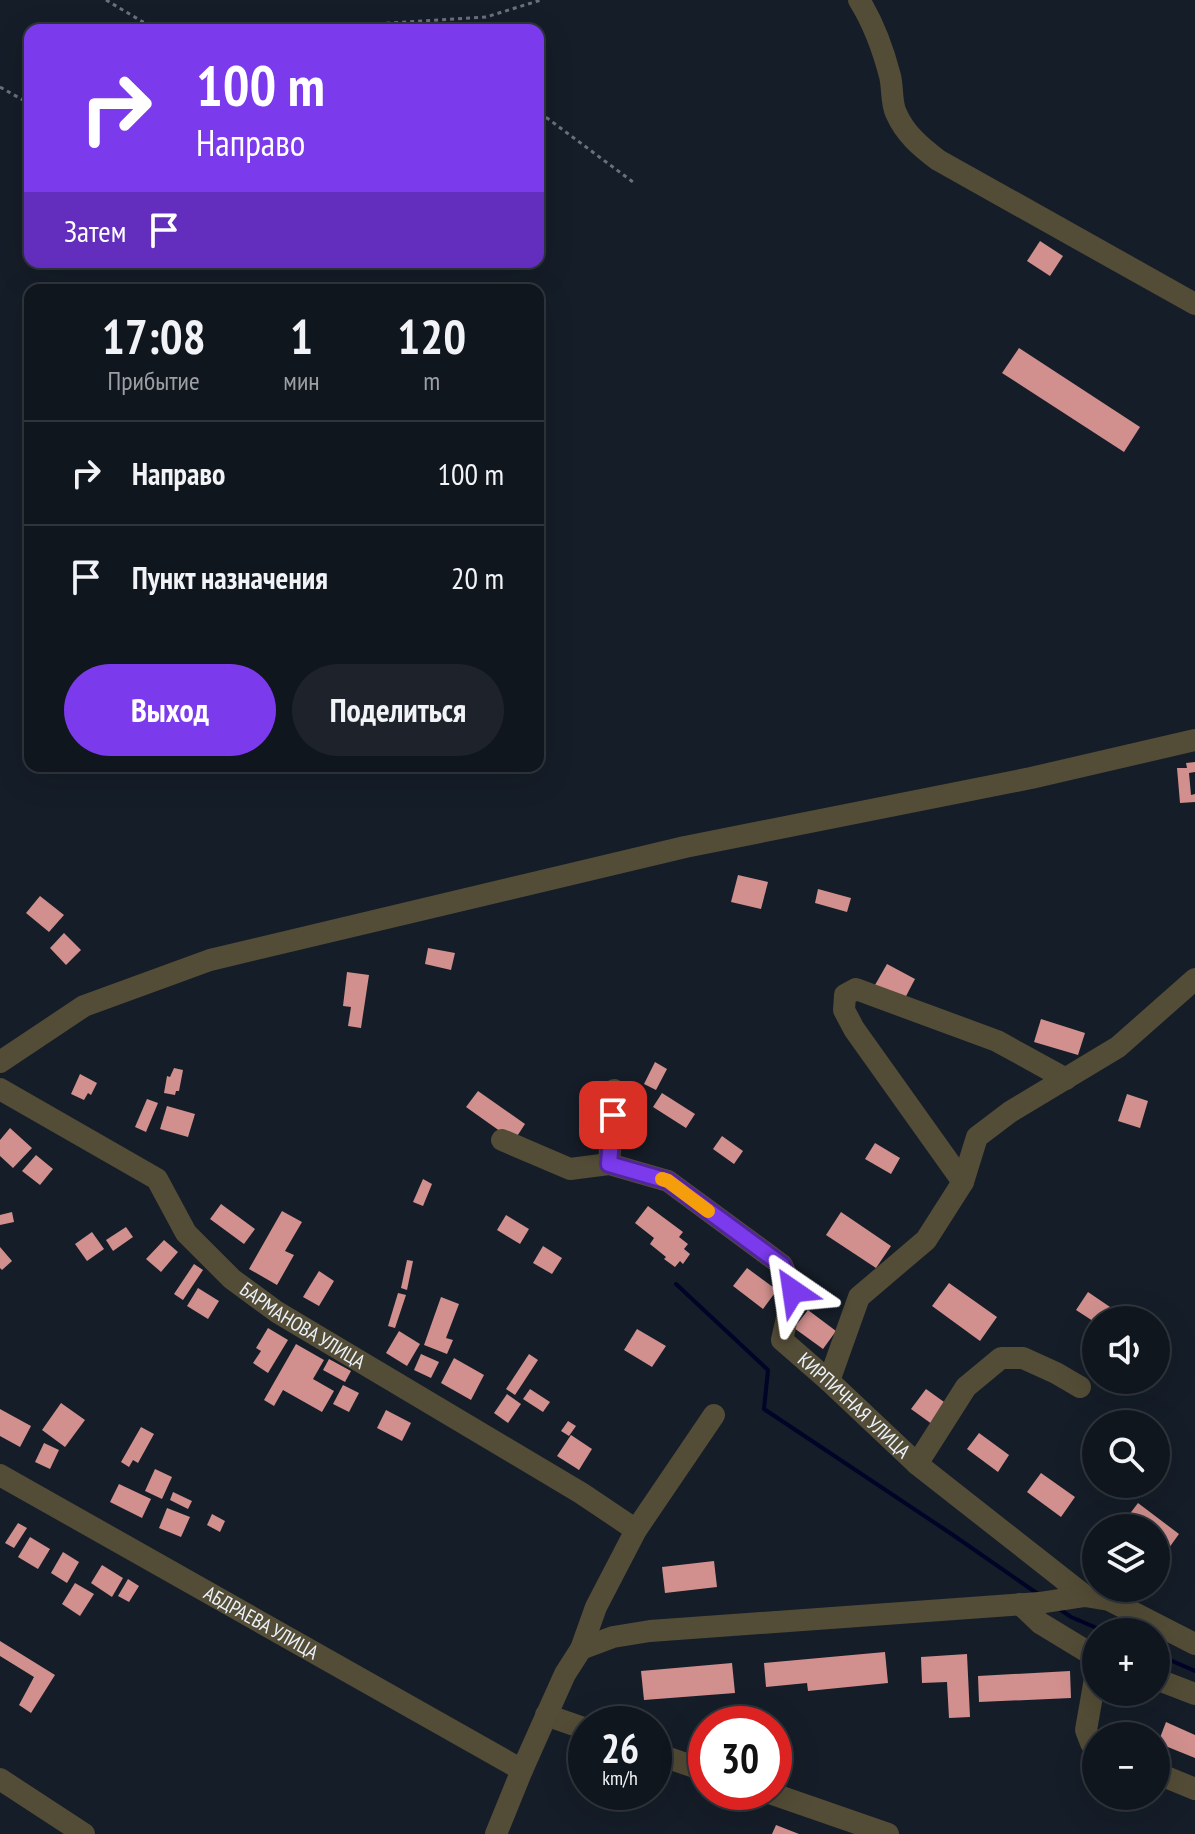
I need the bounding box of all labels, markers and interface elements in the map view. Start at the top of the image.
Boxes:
text: 100 m [196,49,325,121]
icon: right [64,56,168,160]
text: Направо [196,119,305,166]
icon: arrive [142,208,186,252]
text: Затем [64,211,126,250]
text: 17:08 [102,305,206,367]
text: 1 [290,305,313,367]
text: 120 [397,305,466,367]
text: Прибытие [108,364,200,397]
text: мин [283,364,320,397]
text: m [423,364,440,397]
icon: right [64,451,108,495]
text: Направо [132,454,225,493]
text: 100 m [438,454,504,493]
icon: arrive [64,555,108,599]
text: Пункт назначения [132,558,328,597]
text: 20 m [451,558,504,597]
button: Выход [64,664,276,756]
button: Поделиться [292,664,504,756]
pin [579,1081,647,1149]
icon: arrive [591,1093,635,1137]
position arrow [751,1249,835,1333]
street label: БАРМАНОВА УЛИЦА [235,1276,371,1375]
map controls [1082,1306,1170,1810]
button: sound [1082,1306,1170,1394]
street label: КИРПИЧНАЯ УЛИЦА [792,1347,916,1464]
button: search [1082,1410,1170,1498]
button: layers [1082,1514,1170,1602]
street label: АБДРАЕВА УЛИЦА [199,1580,324,1666]
button: + [1082,1618,1170,1706]
speed limit sign: 30 [688,1706,792,1810]
text: 26 [601,1722,639,1774]
button: − [1082,1722,1170,1810]
text: km/h [602,1765,638,1791]

